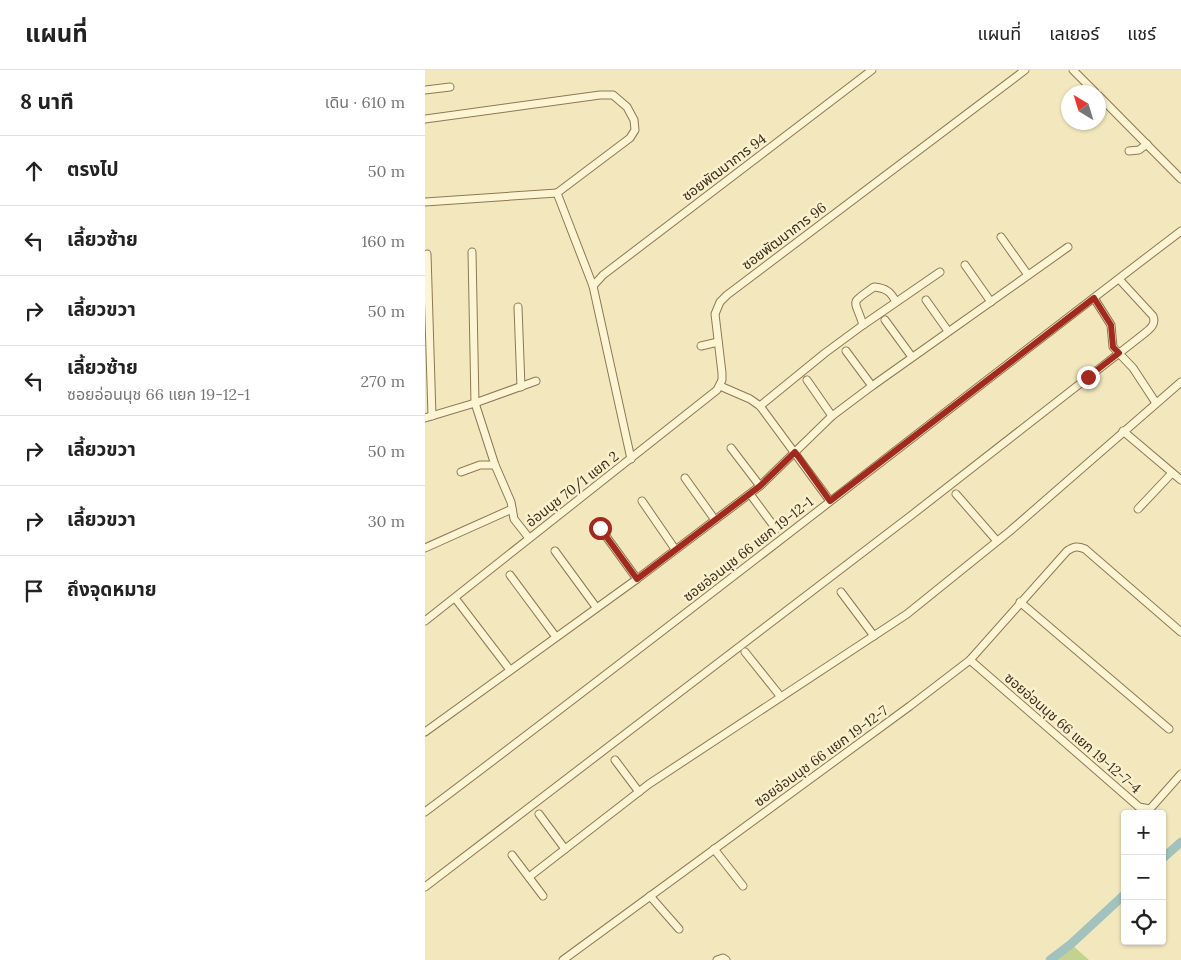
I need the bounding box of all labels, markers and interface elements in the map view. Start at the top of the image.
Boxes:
text: แผนที่ [25,18,88,49]
text: แผนที่ [977,22,1021,45]
text: เลเยอร์ [1049,22,1099,45]
text: แชร์ [1127,22,1156,45]
north arrow [1061,85,1106,130]
text: 8 นาที [20,88,74,115]
text: เดิน · 610 m [325,92,405,112]
street label: ซอยพัฒนาการ 94 [678,129,770,205]
icon: ahead [20,157,48,185]
text: ตรงไป [67,157,119,181]
text: 50 m [368,161,405,181]
street label: ซอยพัฒนาการ 96 [738,198,830,274]
icon: left [20,227,48,255]
text: เลี้ยวซ้าย [67,227,138,251]
text: 160 m [361,231,405,251]
icon: right [20,297,48,325]
text: เลี้ยวขวา [67,297,136,321]
text: 50 m [368,301,405,321]
text: เลี้ยวซ้าย [67,355,138,379]
route end [1077,366,1100,389]
icon: left [20,367,48,395]
text: 270 m [361,371,405,391]
text: ซอยอ่อนนุช 66 แยก 19-12-1 [67,384,250,404]
icon: right [20,437,48,465]
text: เลี้ยวขวา [67,437,136,461]
text: 50 m [368,441,405,461]
street label: อ่อนนุช 70/1 แยก 2 [522,447,622,531]
street label: ซอยอ่อนนุช 66 แยก 19-12-1 [679,493,817,605]
icon: right [20,507,48,535]
text: เลี้ยวขวา [67,507,136,531]
text: 30 m [368,511,405,531]
route start [589,517,612,540]
icon: arrive [20,577,48,605]
text: ถึงจุดหมาย [67,577,157,601]
street label: ซอยอ่อนนุช 66 แยก 19-12-7-4 [1001,669,1145,798]
street label: ซอยอ่อนนุช 66 แยก 19-12-7 [751,701,892,811]
map controls [1121,810,1166,945]
button: + [1121,810,1166,855]
button: − [1121,855,1166,900]
button: locate [1121,900,1166,945]

